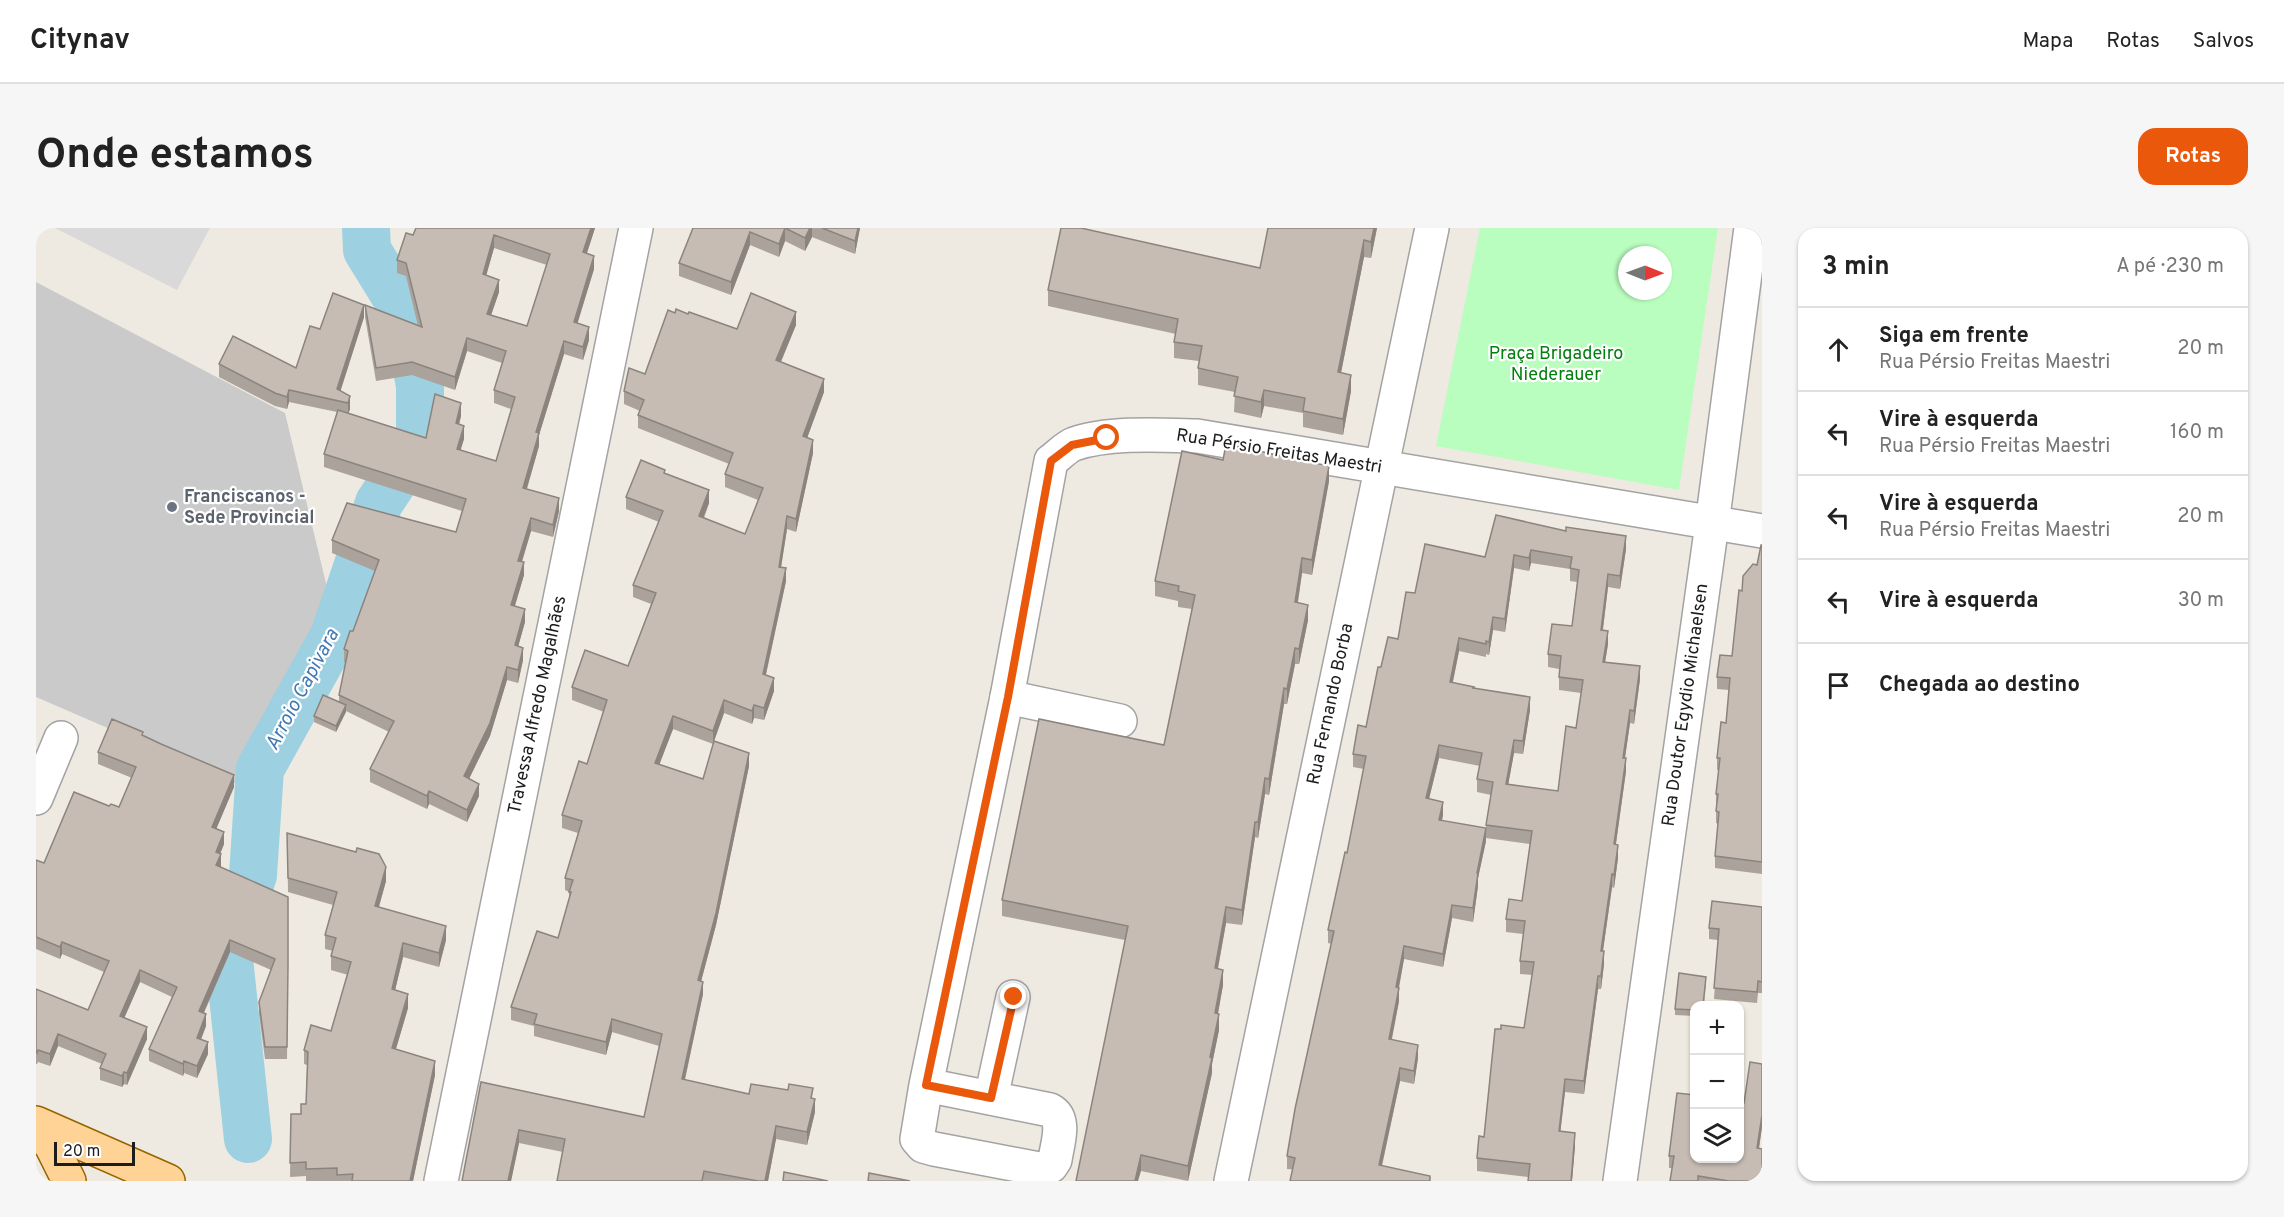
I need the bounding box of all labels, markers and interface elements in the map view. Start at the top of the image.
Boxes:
text: Citynav [30,23,130,59]
text: Mapa [2023,28,2073,55]
text: Rotas [2106,28,2160,55]
text: Salvos [2193,28,2254,55]
button: Rotas [2138,128,2248,185]
text: Onde estamos [36,130,314,183]
north arrow [1618,246,1672,300]
text: 3 min [1822,251,1890,284]
text: A pé · 230 m [2116,254,2224,280]
text: Siga em frente [1879,323,2029,350]
icon: ahead [1822,333,1855,366]
text: 20 m [2177,336,2224,362]
park label: Praça Brigadeiro Niederauer [1489,343,1623,387]
text: Rua Pérsio Freitas Maestri [1879,350,2110,376]
text: Vire à esquerda [1879,407,2038,434]
icon: left [1822,417,1855,450]
text: 160 m [2170,420,2224,446]
route start [1093,424,1119,450]
street label: Rua Pérsio Freitas Maestri [1174,424,1384,480]
text: Rua Pérsio Freitas Maestri [1879,434,2110,460]
place label: Franciscanos - Sede Provincial [184,486,314,530]
text: Vire à esquerda [1879,491,2038,518]
marker: Franciscanos - Sede Provincial [165,500,179,514]
icon: left [1822,501,1855,534]
text: 20 m [2177,504,2224,530]
text: Rua Pérsio Freitas Maestri [1879,518,2110,544]
street label: Rua Doutor Egydio Michaelsen [1658,582,1714,828]
icon: left [1822,585,1855,618]
text: Vire à esquerda [1879,588,2038,615]
text: 30 m [2178,588,2224,614]
street label: Travessa Alfredo Magalhães [504,594,572,816]
street label: Rua Fernando Borba [1303,621,1359,787]
water label: Arroio Capivara [260,624,346,755]
icon: arrive [1822,669,1855,702]
text: Chegada ao destino [1879,672,2080,699]
route end [1000,983,1026,1009]
map controls [1690,1001,1744,1163]
button: + [1690,1001,1744,1055]
button: − [1690,1055,1744,1109]
button: layers [1690,1109,1744,1163]
scale bar [54,1139,135,1166]
text: 20 m [63,1142,100,1162]

